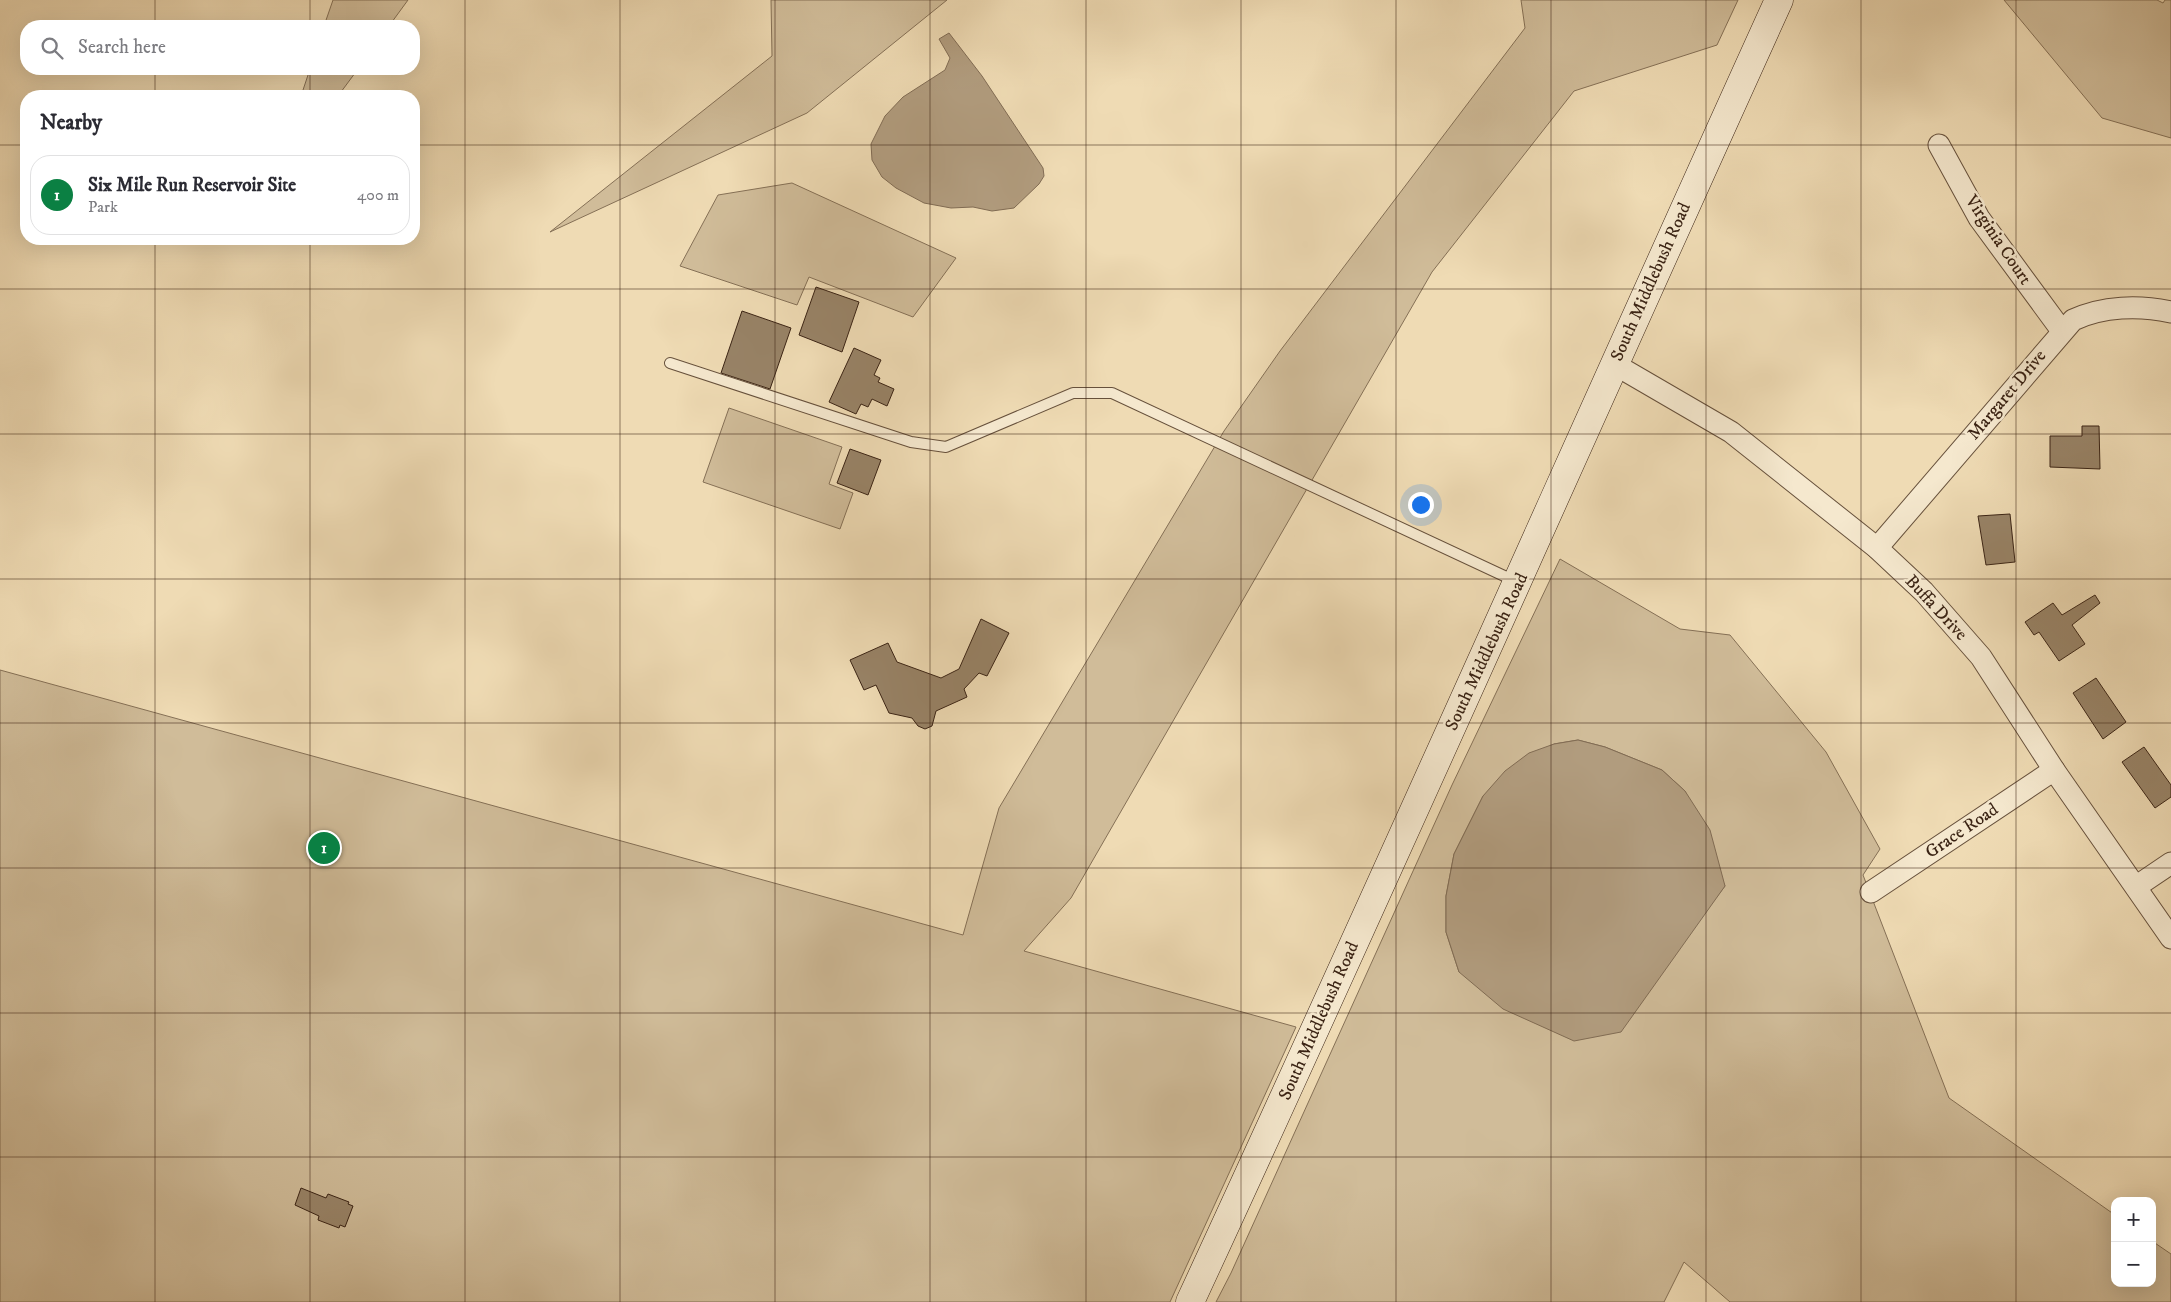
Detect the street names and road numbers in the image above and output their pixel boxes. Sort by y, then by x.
street label: Virginia Court [1959,190,2036,289]
street label: South Middlebush Road [1606,199,1696,365]
street label: Margaret Drive [1963,345,2051,445]
street label: South Middlebush Road [1441,570,1533,734]
street label: Buffa Drive [1900,571,1972,645]
street label: Grace Road [1921,799,2003,863]
street label: South Middlebush Road [1274,938,1364,1104]

